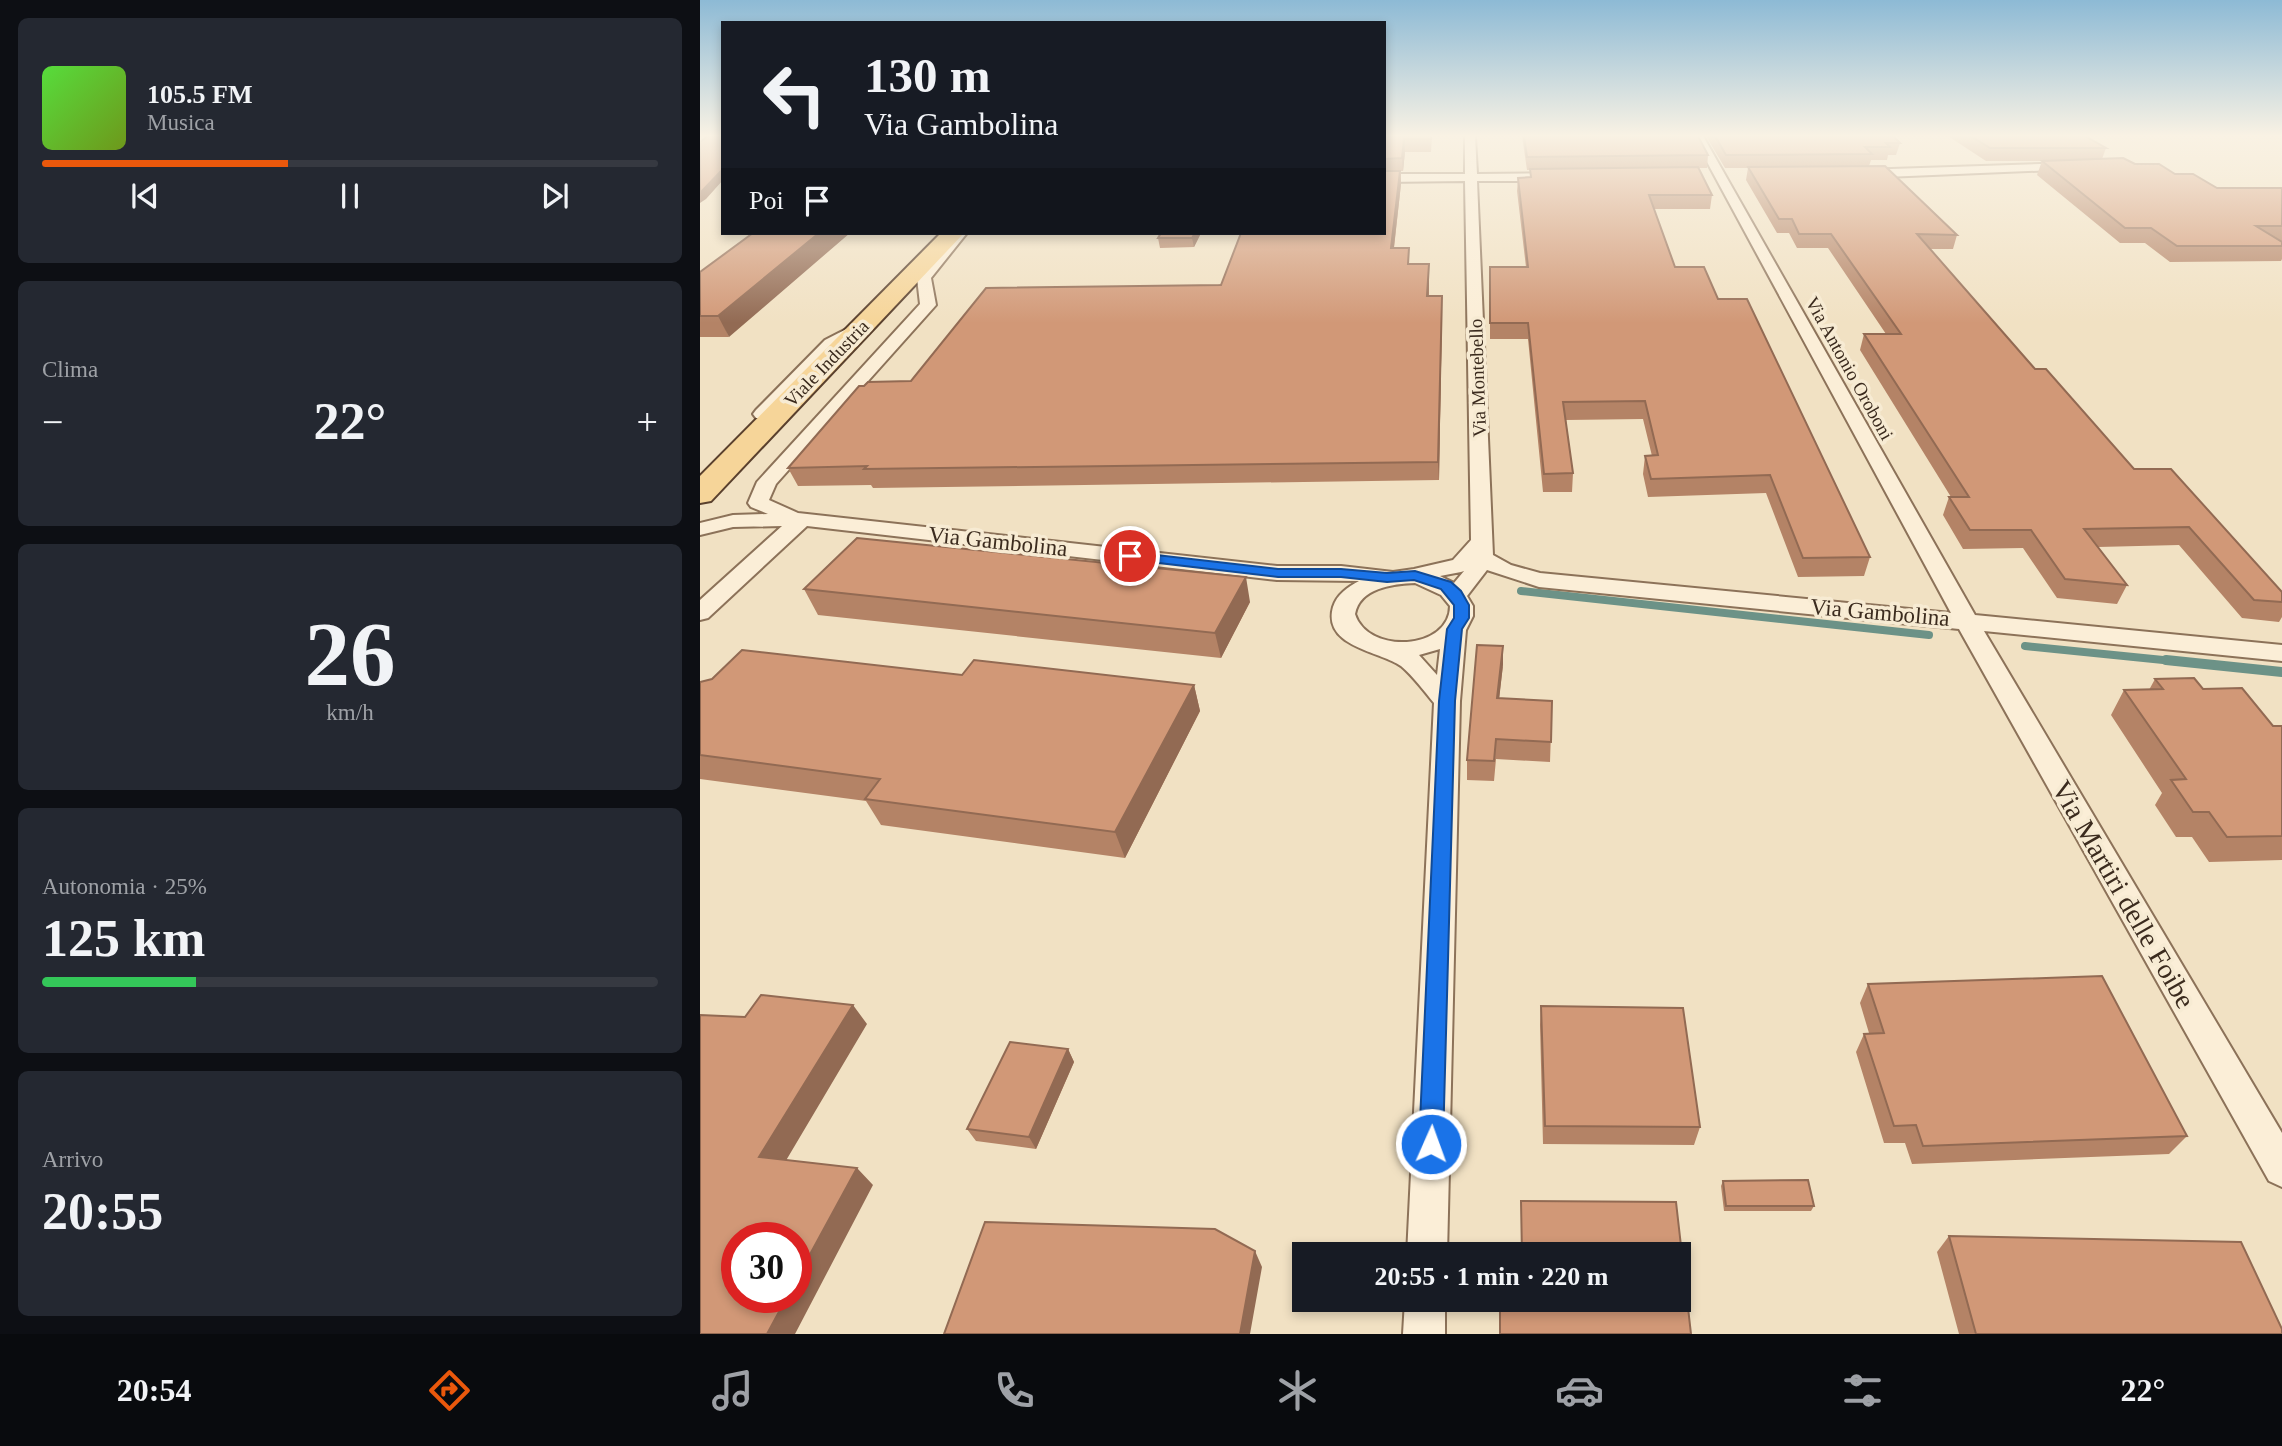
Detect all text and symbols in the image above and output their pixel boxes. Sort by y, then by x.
text: 130 m [864,48,991,103]
icon: left [749,49,840,140]
text: 105.5 FM [147,80,252,109]
text: Via Gambolina [864,106,1058,142]
text: Musica [147,110,215,135]
icon: previous [126,177,164,215]
icon: pause [331,177,369,215]
icon: next [536,177,574,215]
icon: arrive [798,182,836,220]
text: Poi [749,186,784,215]
street label: Via Antonio Oroboni [1802,293,1898,443]
street label: Viale Industria [780,315,873,411]
street label: Via Montebello [1465,318,1490,438]
text: Clima [42,357,98,382]
text: 22° [314,393,386,450]
text: − [42,401,63,443]
text: + [637,401,658,443]
street label: Via Gambolina [927,522,1069,561]
pin [1100,526,1160,586]
icon: arrive [1111,537,1149,575]
street label: Via Gambolina [1809,594,1951,631]
text: 26 [305,604,396,705]
text: km/h [326,700,374,725]
street label: Via Martiri delle Foibe [2046,775,2201,1013]
text: Autonomia · 25% [42,874,207,899]
text: 125 km [42,910,205,967]
position arrow [1394,1107,1468,1181]
text: Arrivo [42,1147,103,1172]
text: 20:55 [42,1183,163,1240]
speed limit sign: 30 [721,1222,812,1313]
text: 20:55 · 1 min · 220 m [1375,1262,1609,1291]
icon: directions [425,1366,474,1415]
icon: music [708,1366,757,1415]
icon: phone [990,1366,1039,1415]
icon: climate [1273,1366,1322,1415]
icon: car [1555,1366,1604,1415]
icon: filters [1838,1366,1887,1415]
text: 20:54 [117,1372,191,1408]
text: 22° [2120,1372,2165,1408]

